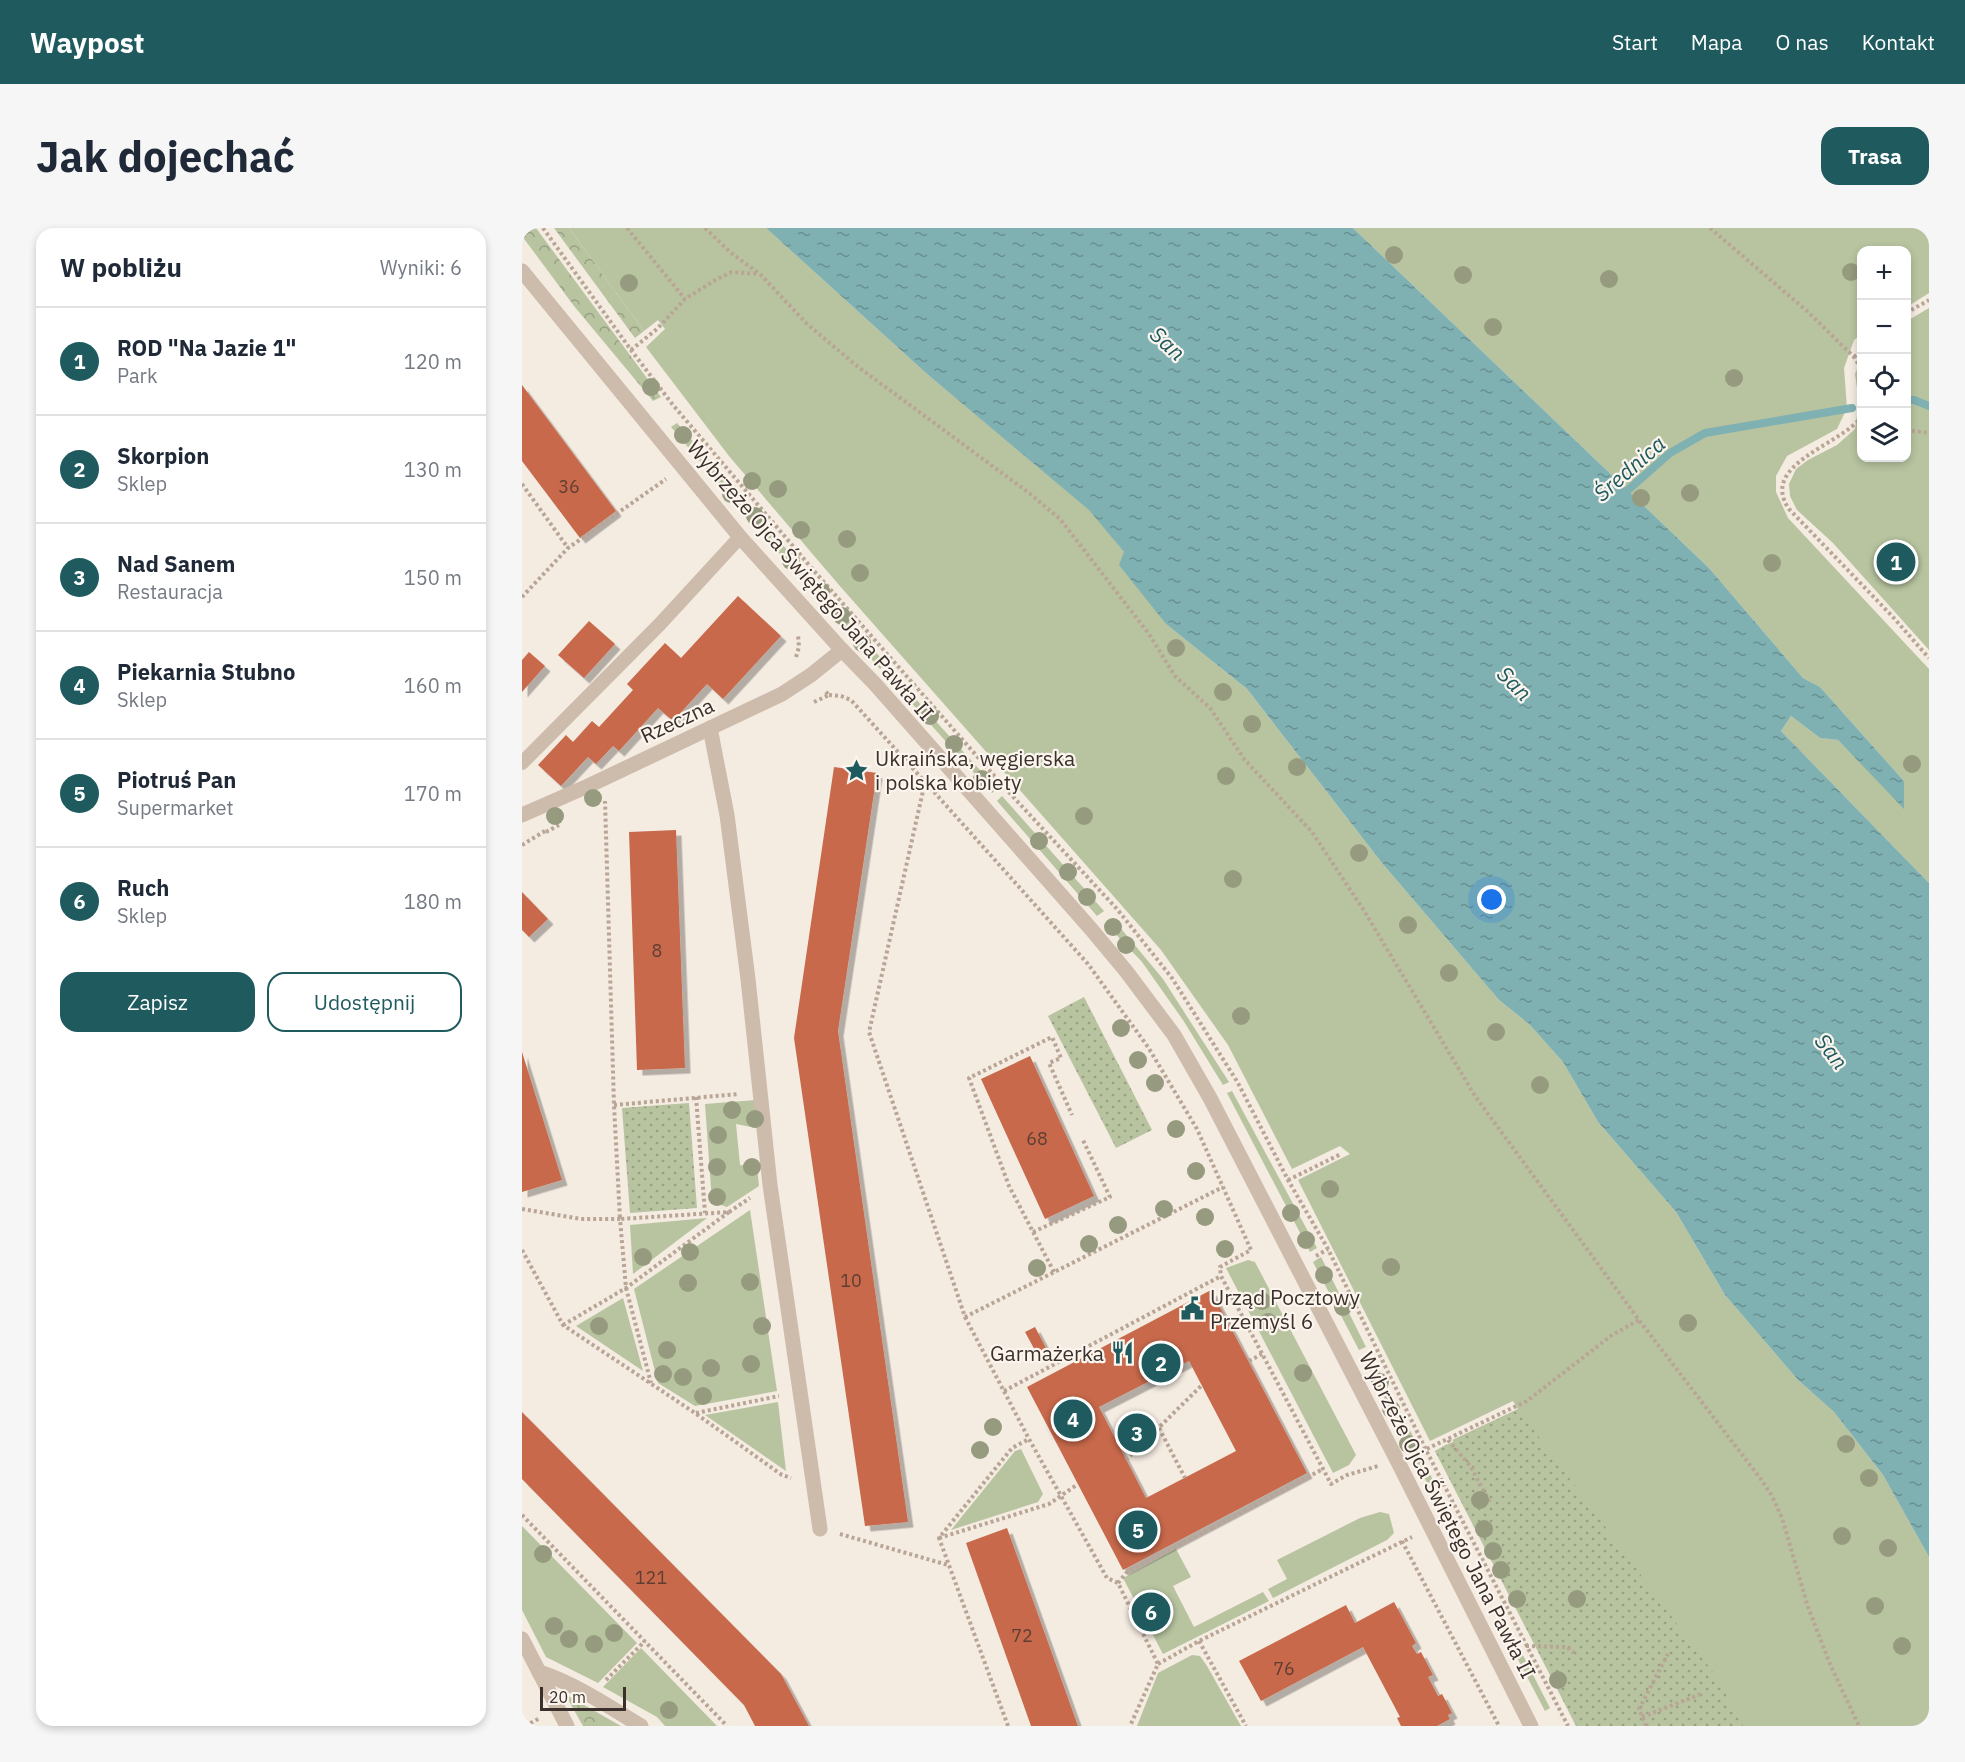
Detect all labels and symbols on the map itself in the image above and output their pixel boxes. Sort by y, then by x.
water label: San [1144,320,1192,366]
water label: Średnica [1587,429,1671,507]
street label: Wybrzeże Ojca Świętego Jana Pawła II [681,434,941,726]
house number: 36 [558,475,580,498]
pin: 1 [1876,540,1916,584]
water label: San [1491,659,1539,707]
street label: Rzeczna [636,691,718,749]
place label: Ukraińska, węgierska i polska kobiety [875,744,1075,796]
place icon: Ukraińska, węgierska i polska kobiety [844,757,870,783]
your location [1477,885,1506,914]
house number: 8 [652,939,662,962]
water label: San [1809,1027,1855,1075]
house number: 68 [1026,1127,1048,1150]
house number: 10 [840,1269,862,1292]
place label: Urząd Pocztowy Przemyśl 6 [1210,1283,1360,1335]
public building icon: Urząd Pocztowy Przemyśl 6 [1179,1296,1205,1322]
place label: Garmażerka [990,1339,1104,1367]
restaurant icon: Garmażerka [1109,1340,1135,1366]
pin: 2 [1142,1340,1180,1386]
street label: Wybrzeże Ojca Świętego Jana Pawła II [1353,1347,1543,1683]
pin: 4 [1054,1396,1092,1442]
pin: 3 [1118,1410,1156,1456]
pin: 5 [1118,1508,1158,1552]
house number: 121 [635,1566,667,1589]
pin: 6 [1132,1590,1170,1634]
house number: 72 [1011,1624,1033,1647]
house number: 76 [1273,1657,1295,1680]
scale bar [540,1684,626,1712]

